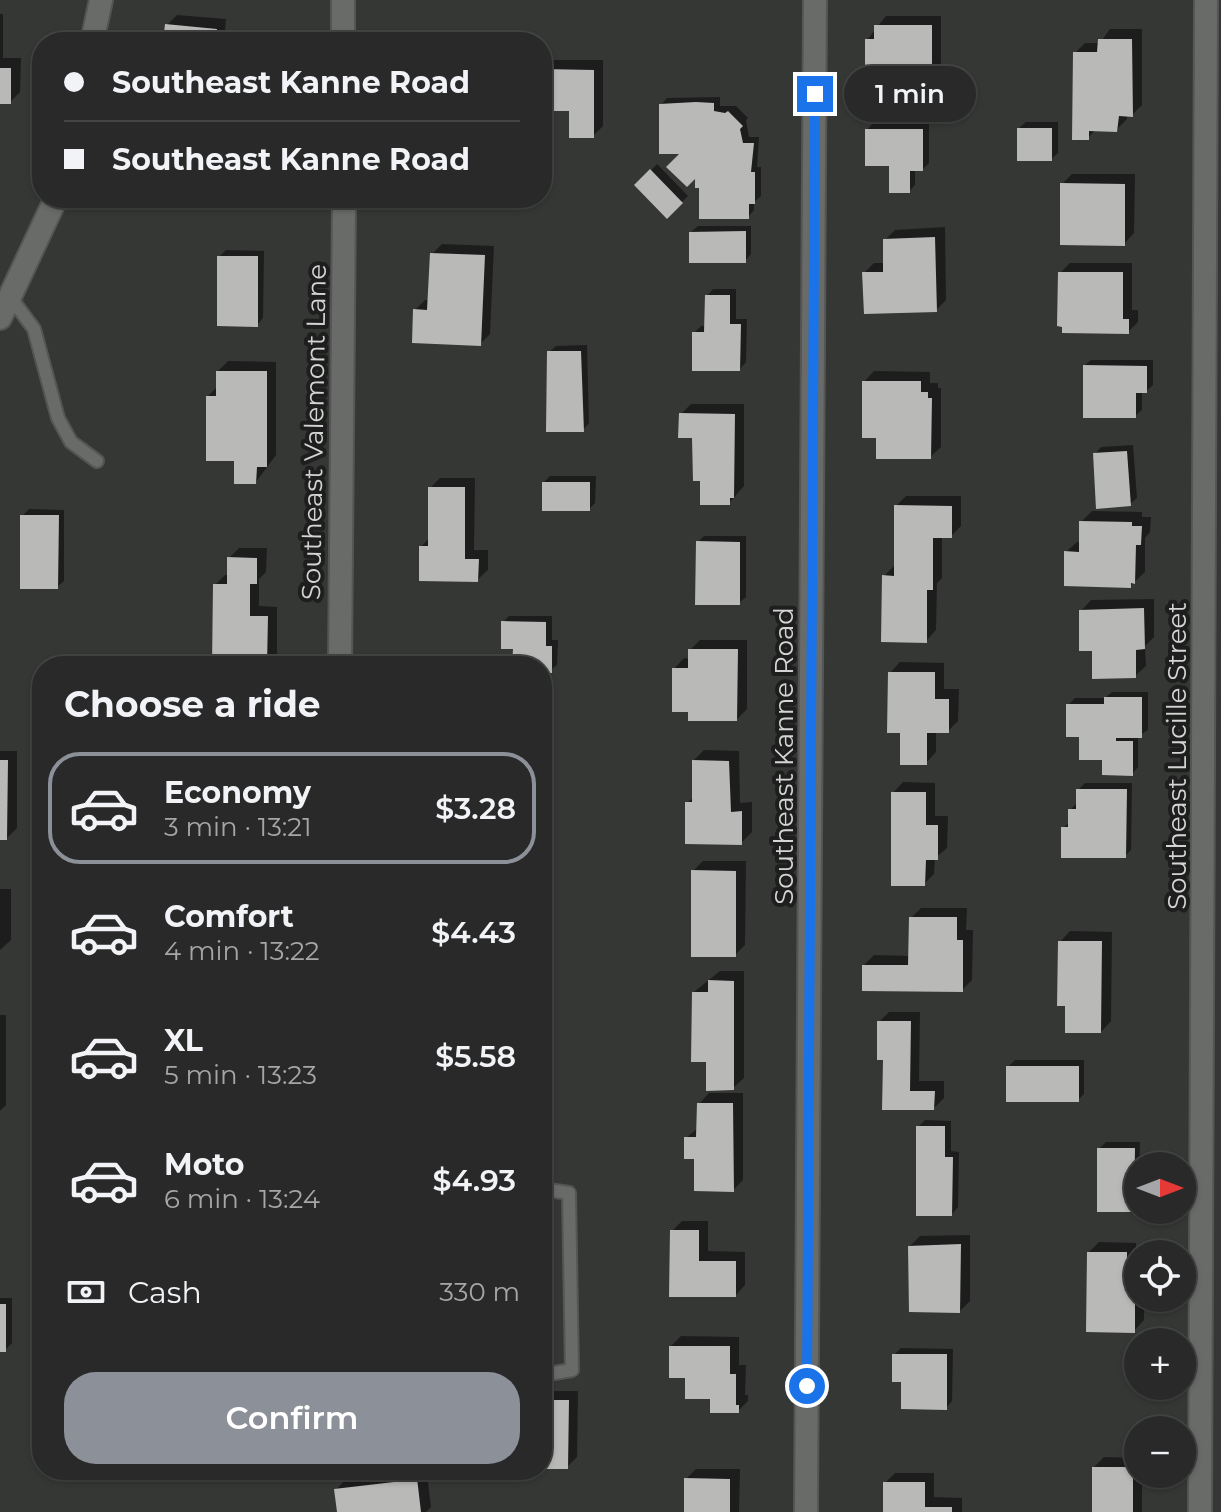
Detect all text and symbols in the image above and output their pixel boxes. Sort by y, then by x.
text: Southeast Kanne Road [112,64,470,101]
callout: 1 min [843,66,975,122]
route end [797,76,833,112]
text: 1 min [875,78,945,110]
text: Southeast Kanne Road [112,141,470,178]
street label: Southeast Valemont Lane [295,264,333,600]
street label: Southeast Lucille Street [1161,602,1193,910]
street label: Southeast Kanne Road [768,607,800,905]
text: Choose a ride [64,682,321,726]
icon: car [68,772,140,844]
text: Economy [164,774,311,811]
text: $3.28 [435,790,516,827]
text: 3 min · 13:21 [164,811,312,843]
icon: car [68,896,140,968]
text: Comfort [164,898,294,935]
text: $4.43 [431,914,516,951]
text: 4 min · 13:22 [164,935,319,967]
icon: car [68,1020,140,1092]
text: XL [164,1022,203,1059]
text: $5.58 [435,1038,516,1075]
text: 5 min · 13:23 [164,1059,317,1091]
icon: car [68,1144,140,1216]
text: Moto [164,1146,245,1183]
north arrow [1124,1152,1196,1224]
map controls [1124,1152,1196,1488]
text: $4.93 [433,1162,516,1199]
text: 6 min · 13:24 [164,1183,320,1215]
button: locate [1124,1240,1196,1312]
icon: cash [64,1270,108,1314]
text: Cash [128,1274,202,1311]
text: 330 m [439,1276,520,1308]
button: + [1124,1328,1196,1400]
route start [789,1368,825,1404]
button: Confirm [64,1372,520,1464]
button: − [1124,1416,1196,1488]

